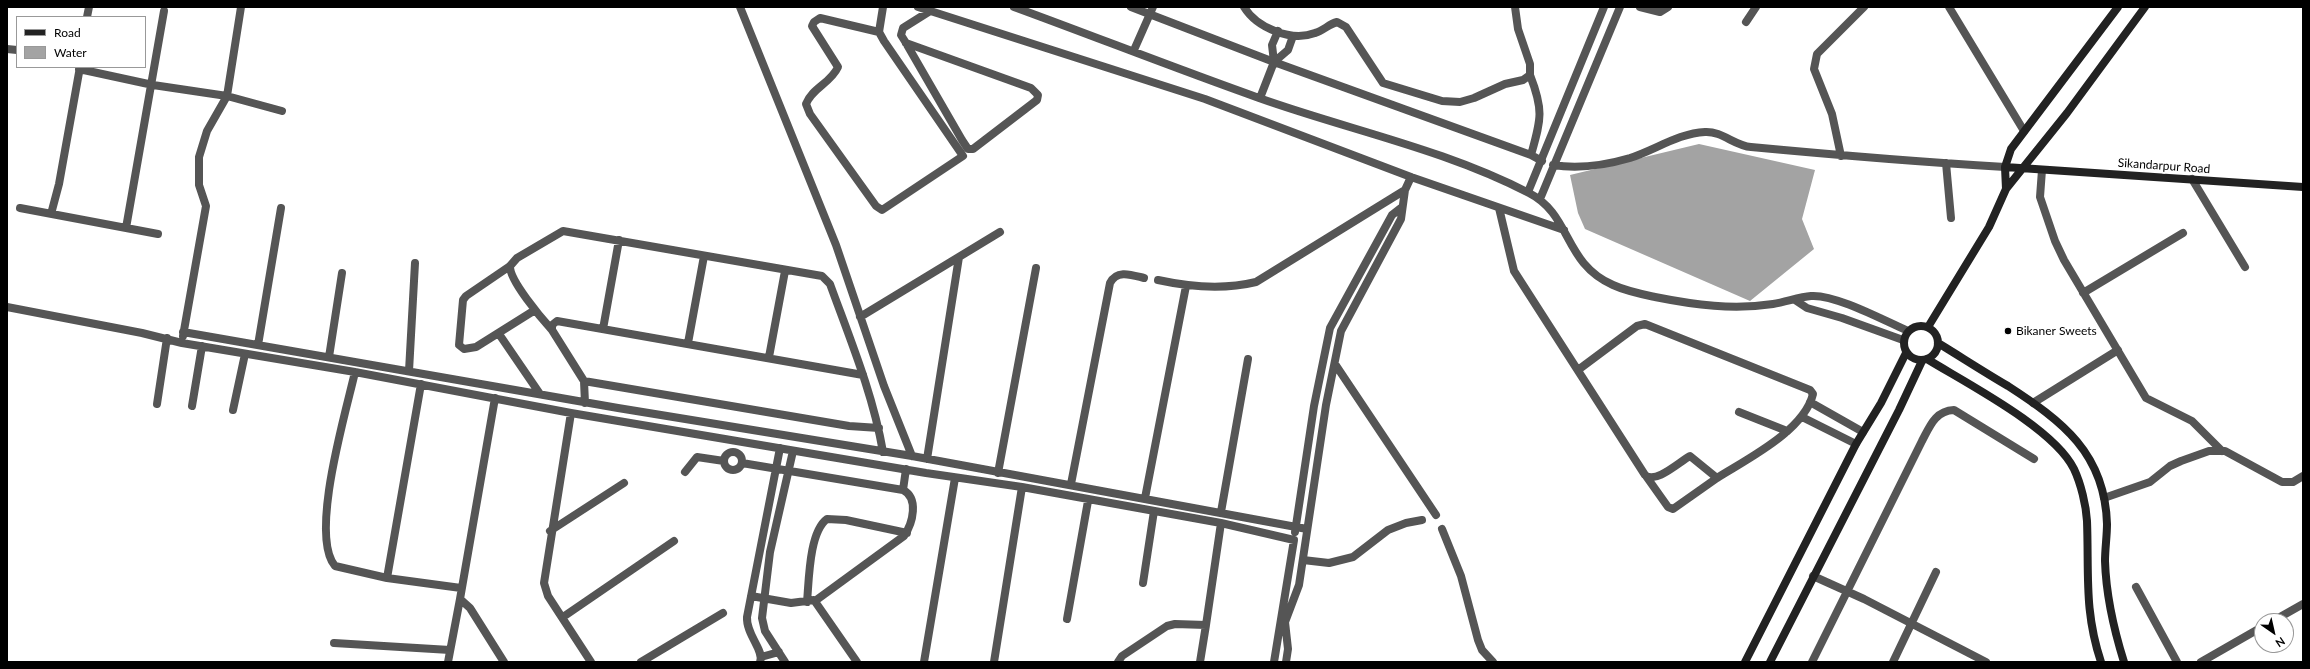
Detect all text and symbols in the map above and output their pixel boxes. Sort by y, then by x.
legend [16,16,146,68]
text: Road [54,25,81,40]
text: Water [54,45,87,60]
street label: Sikandarpur Road [2117,156,2211,176]
place label: Bikaner Sweets [2016,324,2097,338]
marker: Bikaner Sweets [2003,326,2013,336]
north arrow [2254,613,2294,653]
text: N [2273,635,2288,650]

